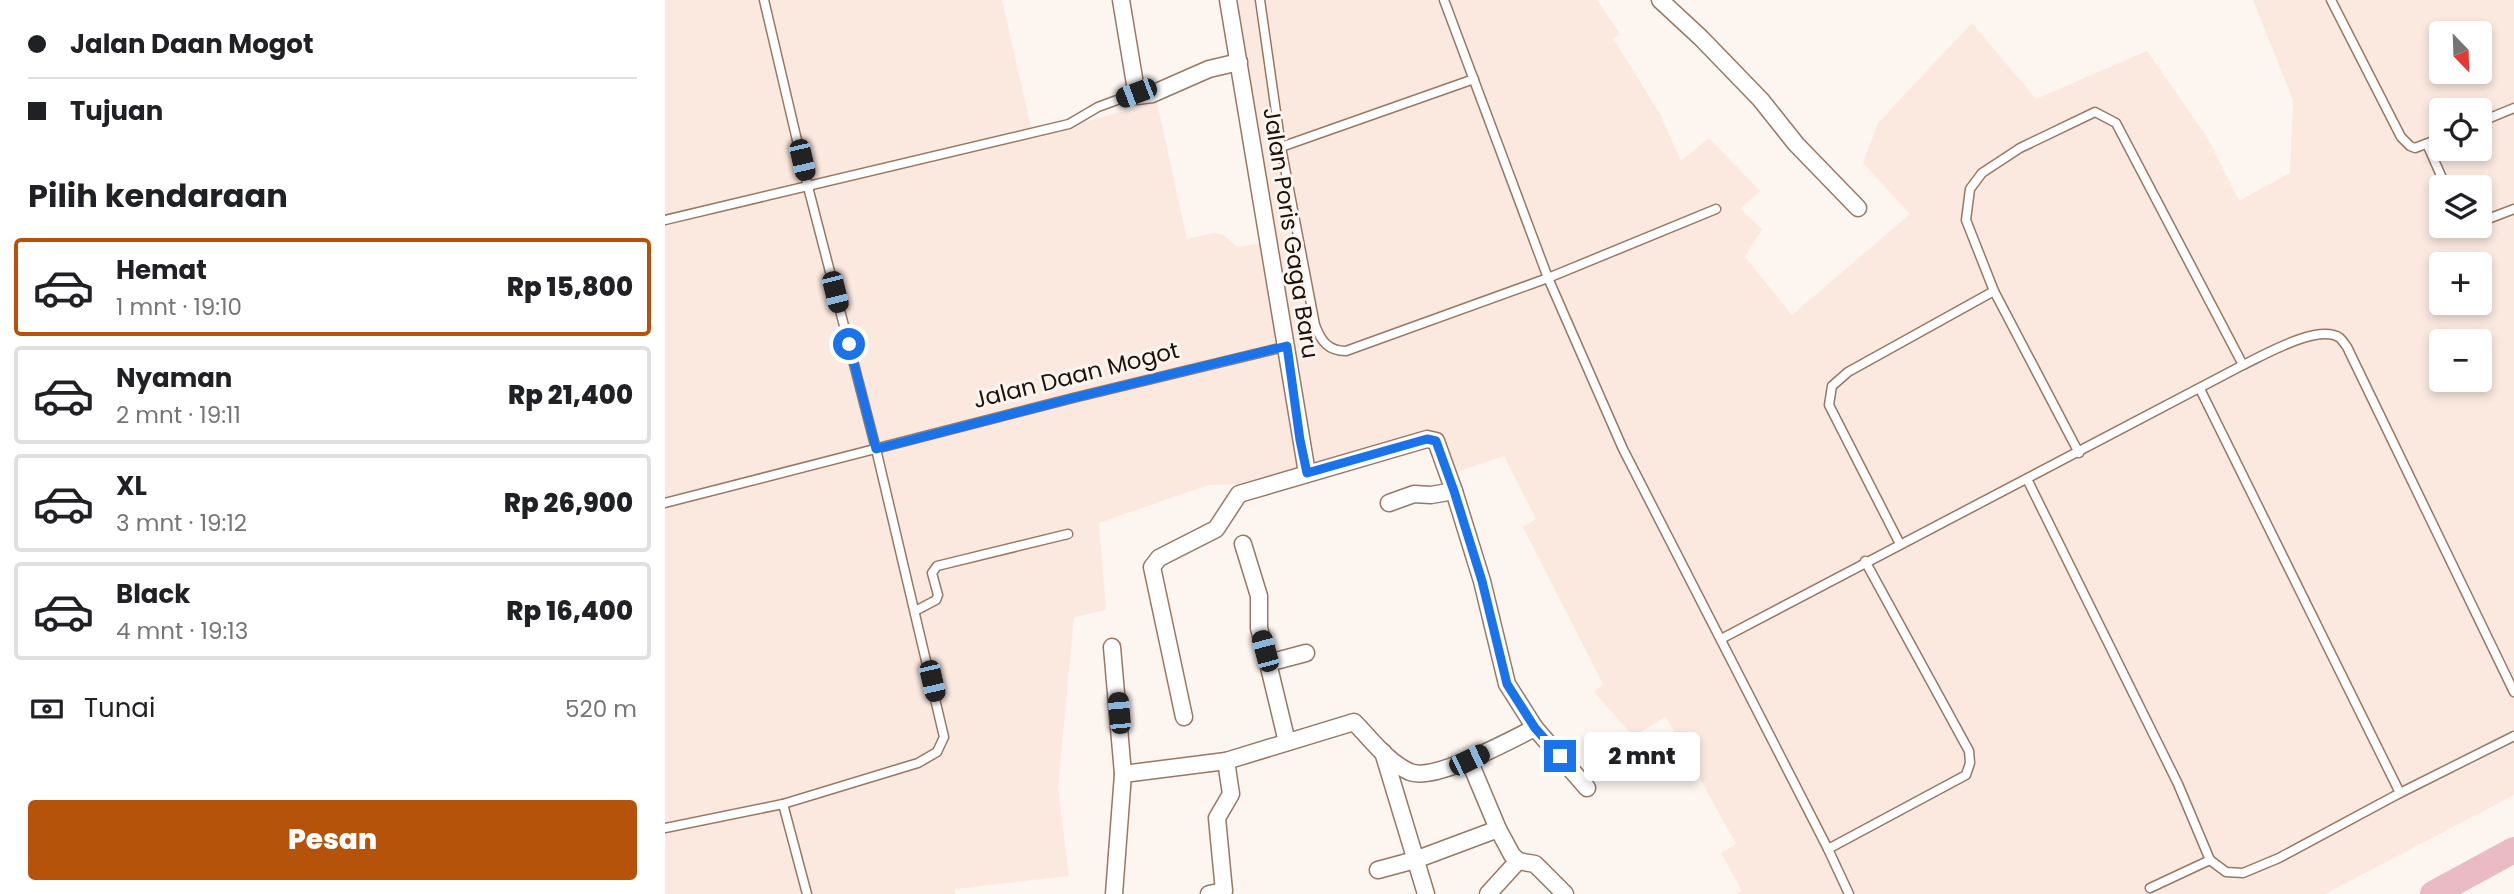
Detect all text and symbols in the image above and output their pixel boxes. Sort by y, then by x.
north arrow [2429,21,2492,84]
map controls [2429,21,2492,392]
text: Jalan Daan Mogot [70,26,314,62]
car [1113,76,1160,110]
text: Tujuan [70,93,163,129]
button: locate [2429,98,2492,161]
street label: Jalan Poris Gaga Baru [1255,105,1327,361]
car [788,137,817,183]
text: Pilih kendaraan [28,173,288,218]
button: layers [2429,175,2492,238]
text: Hemat [116,252,207,288]
button: + [2429,252,2492,315]
icon: car [32,256,95,319]
text: Rp 15,800 [507,269,633,305]
car [820,269,851,315]
text: 1 mnt · 19:10 [116,291,242,323]
route start [833,328,865,360]
button: − [2429,329,2492,392]
street label: Jalan Daan Mogot [970,334,1182,416]
text: Nyaman [116,360,232,396]
icon: car [32,364,95,427]
text: Rp 21,400 [508,377,633,413]
text: 2 mnt · 19:11 [116,399,241,431]
text: XL [116,468,147,504]
icon: car [32,472,95,535]
text: Rp 26,900 [504,485,633,521]
text: 3 mnt · 19:12 [116,507,247,539]
text: Black [116,576,190,612]
icon: car [32,580,95,643]
text: Rp 16,400 [506,593,633,629]
text: 4 mnt · 19:13 [116,615,248,647]
car [1250,628,1281,674]
car [918,658,947,704]
icon: cash [28,690,66,728]
text: Tunai [84,690,155,726]
car [1107,691,1132,735]
text: 520 m [565,693,637,725]
callout: 2 mnt [1585,732,1700,780]
route end [1544,740,1576,772]
text: 2 mnt [1608,740,1676,772]
car [1446,741,1493,779]
button: Pesan [28,800,637,880]

